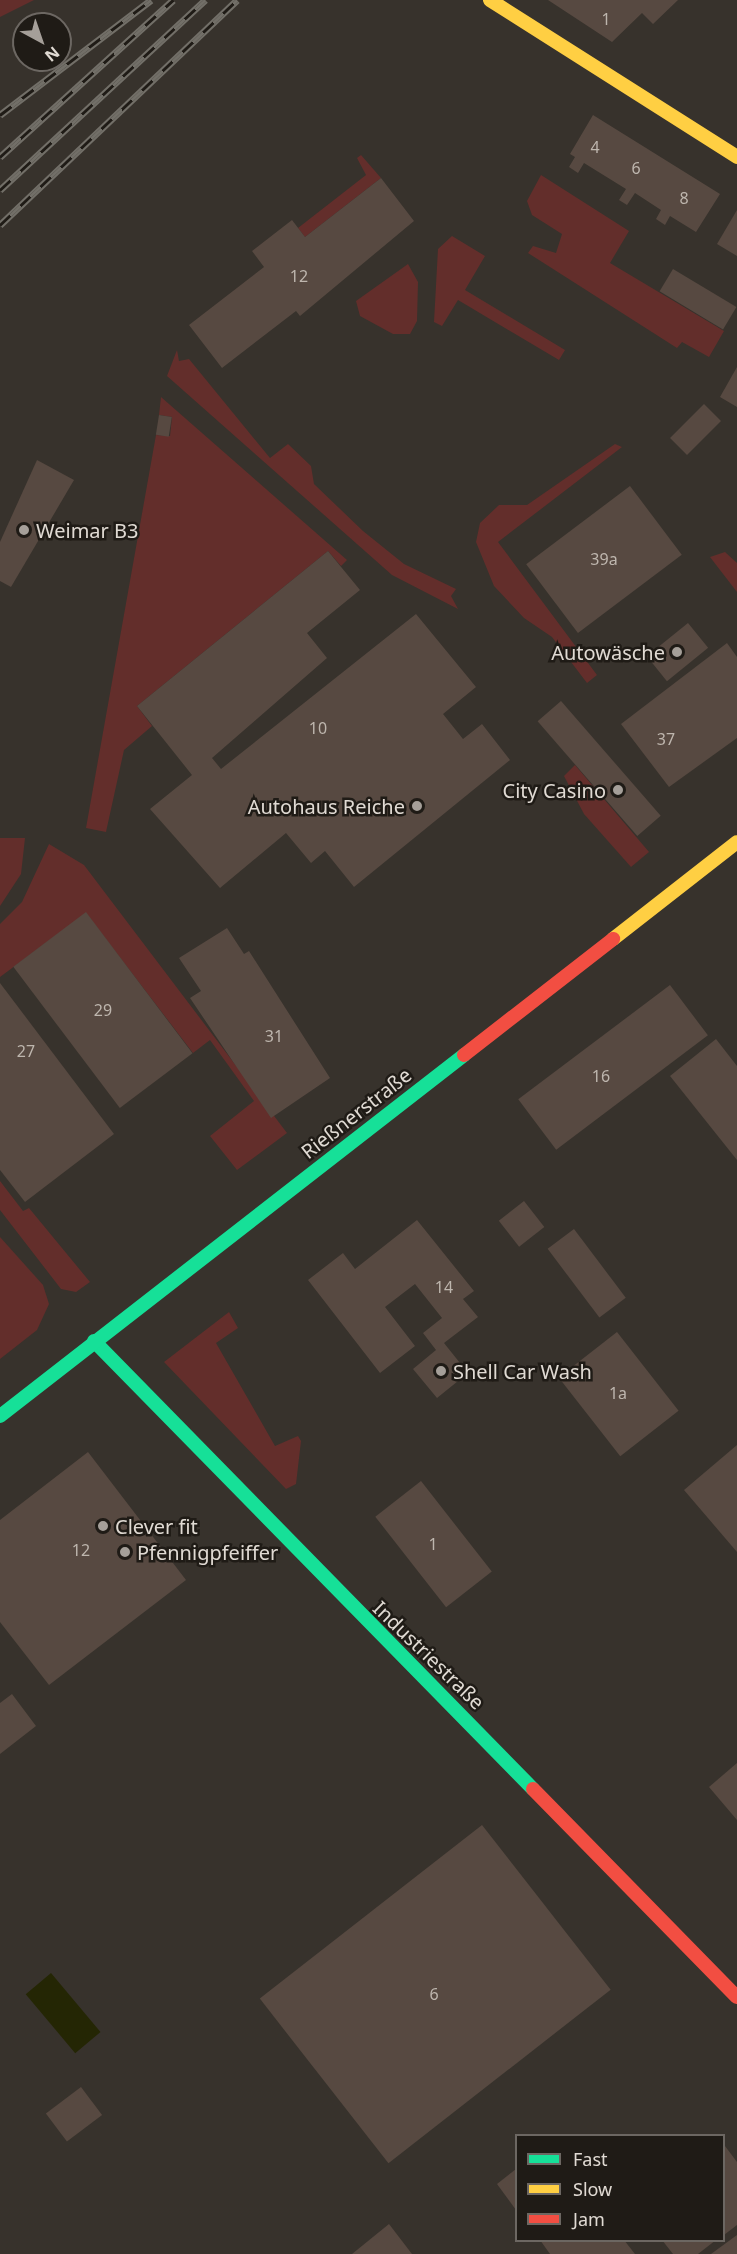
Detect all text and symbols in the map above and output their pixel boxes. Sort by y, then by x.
house number: 1 [601,9,611,29]
north arrow [12,12,72,72]
text: N [40,42,64,67]
house number: 4 [590,137,600,157]
house number: 6 [631,158,641,178]
house number: 8 [679,188,689,208]
house number: 12 [290,266,308,286]
place label: Weimar B3 [36,518,138,542]
marker: Weimar B3 [17,523,31,537]
house number: 39a [590,549,618,569]
place label: Autowäsche [551,640,665,664]
marker: Autowäsche [670,645,684,659]
house number: 10 [309,718,327,738]
house number: 37 [657,729,675,749]
place label: City Casino [503,778,606,802]
marker: City Casino [611,783,625,797]
place label: Autohaus Reiche [248,794,405,818]
marker: Autohaus Reiche [410,799,424,813]
house number: 29 [94,1000,112,1020]
house number: 31 [265,1026,283,1046]
house number: 27 [17,1041,35,1061]
street label: Rießnerstraße [296,1063,416,1163]
house number: 16 [592,1066,610,1086]
house number: 14 [435,1277,453,1297]
place label: Shell Car Wash [453,1359,592,1383]
marker: Shell Car Wash [434,1364,448,1378]
house number: 1a [609,1383,627,1403]
place label: Clever fit [115,1514,198,1538]
marker: Clever fit [96,1519,110,1533]
house number: 1 [428,1534,438,1554]
house number: 12 [72,1540,90,1560]
place label: Pfennigpfeiffer [137,1540,278,1564]
marker: Pfennigpfeiffer [118,1545,132,1559]
street label: Industriestraße [368,1596,490,1714]
house number: 6 [429,1984,439,2004]
legend [515,2134,725,2242]
text: Fast [573,2147,608,2171]
text: Slow [573,2177,612,2201]
text: Jam [573,2207,605,2231]

